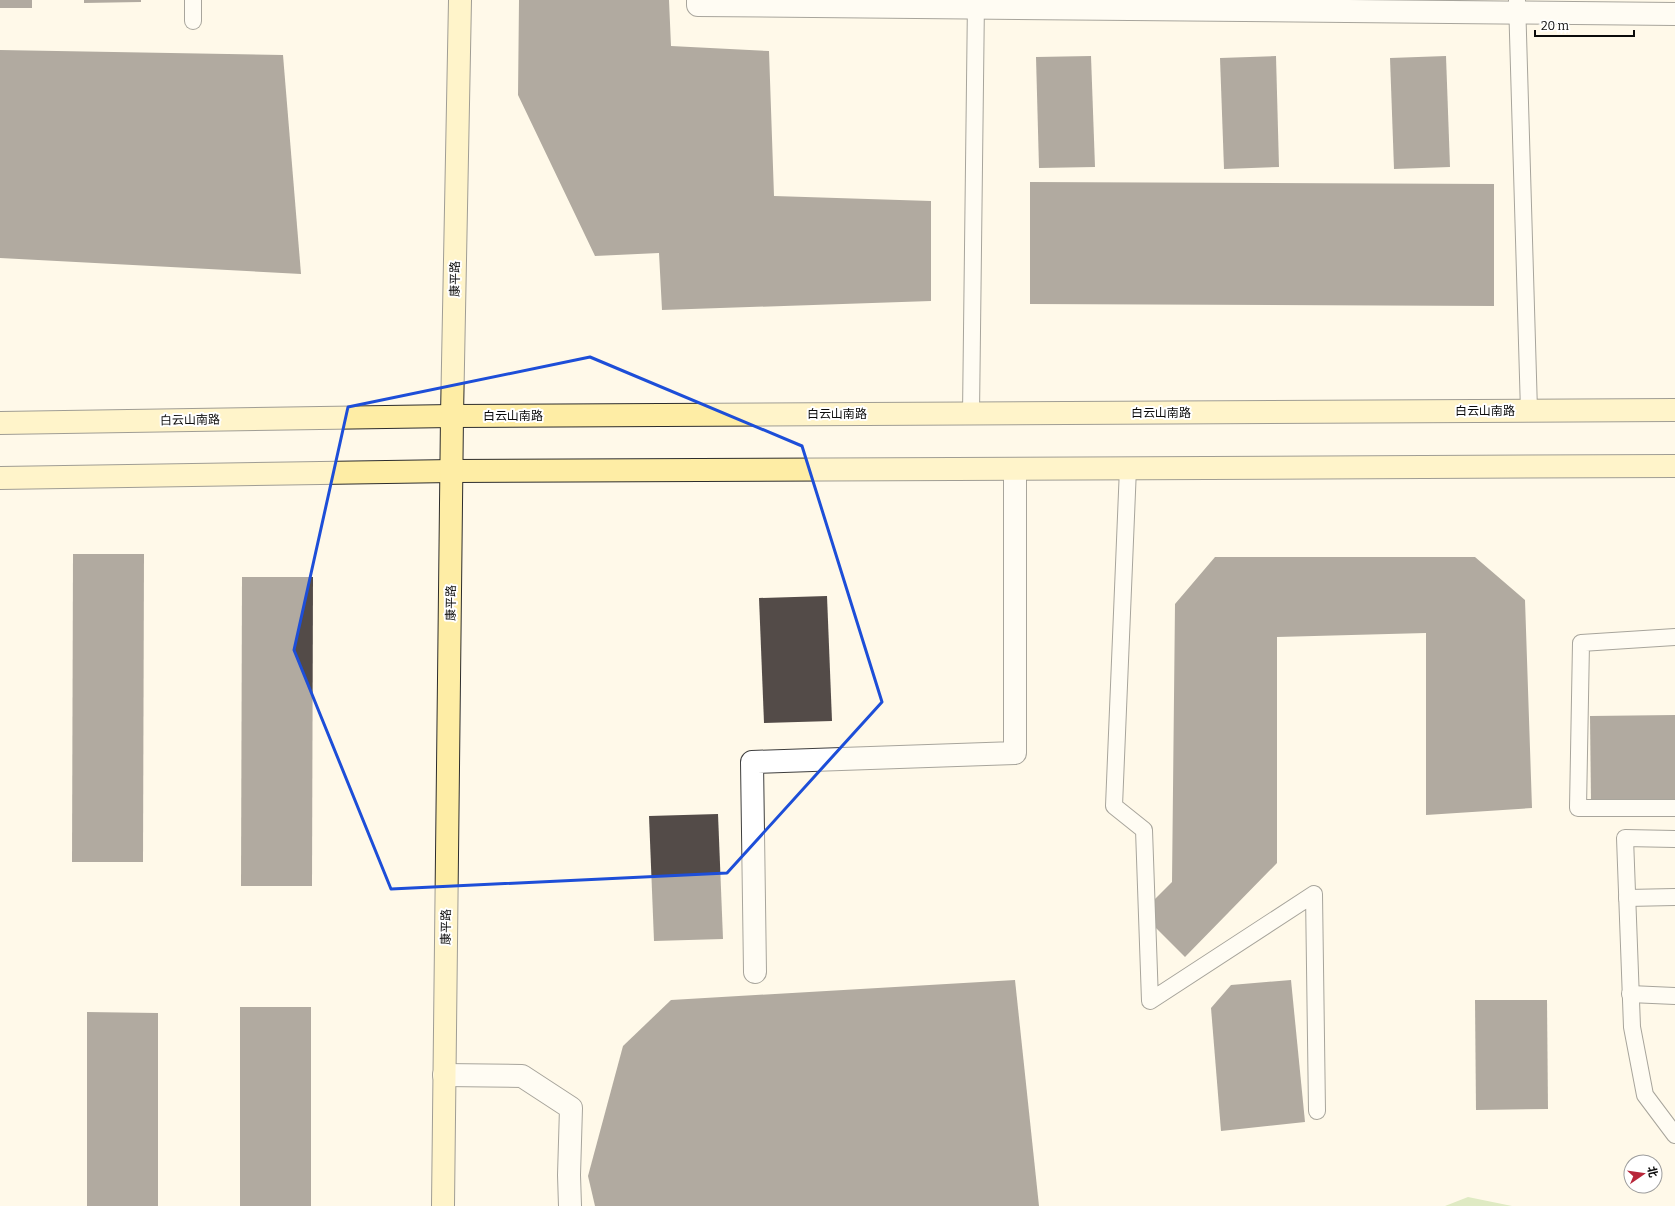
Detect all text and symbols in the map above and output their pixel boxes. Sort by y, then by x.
scale bar [1535,12,1634,38]
text: 20 m [1541,19,1570,33]
street label: 康平路 [448,261,462,297]
street label: 白云山南路 [1455,404,1515,418]
street label: 白云山南路 [1131,406,1191,420]
street label: 白云山南路 [807,407,867,421]
street label: 白云山南路 [483,409,543,423]
street label: 白云山南路 [160,412,220,428]
street label: 康平路 [444,585,458,621]
street label: 康平路 [439,909,453,945]
north arrow [1623,1154,1663,1194]
text: 北 [1645,1165,1660,1179]

